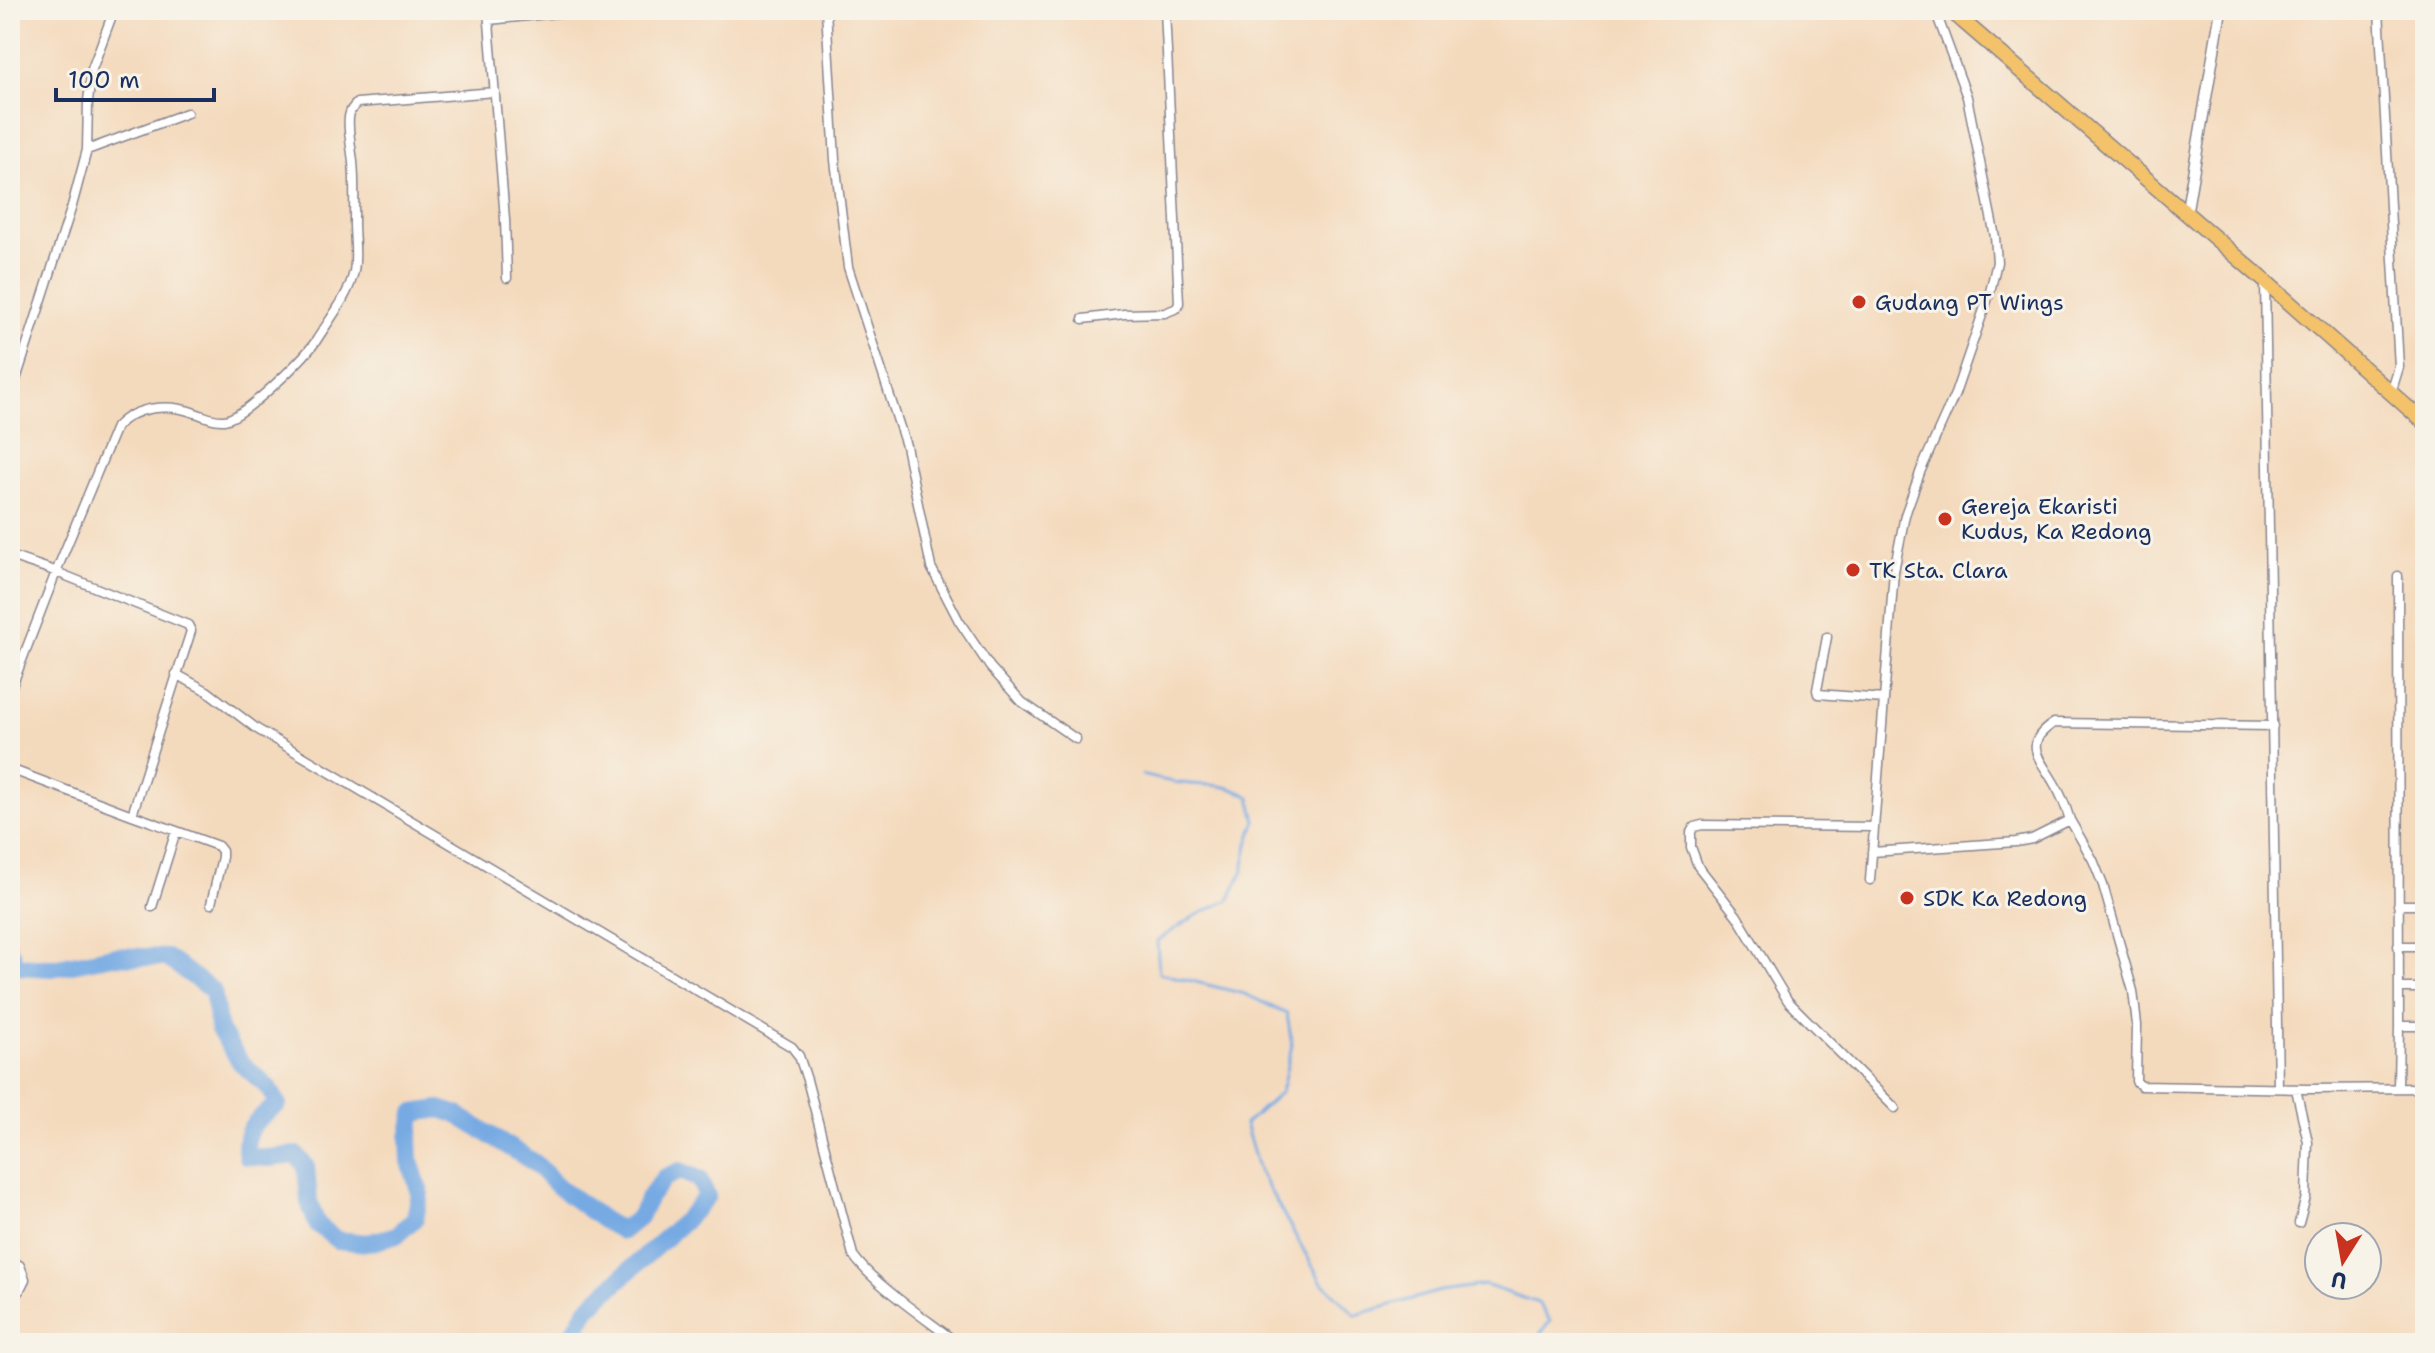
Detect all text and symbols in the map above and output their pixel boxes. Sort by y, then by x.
scale bar [56,52,214,102]
text: 100 m [68,64,140,96]
place label: Gudang PT Wings [1875,288,2064,317]
marker: Gudang PT Wings [1850,293,1868,311]
place label: Gereja Ekaristi Kudus, Ka Redong [1961,492,2151,546]
marker: Gereja Ekaristi Kudus, Ka Redong [1936,510,1954,528]
place label: TK Sta. Clara [1869,556,2008,585]
marker: TK Sta. Clara [1844,561,1862,579]
place label: SDK Ka Redong [1923,884,2087,913]
marker: SDK Ka Redong [1898,889,1916,907]
north arrow [2303,1221,2383,1301]
text: U [2329,1264,2349,1296]

